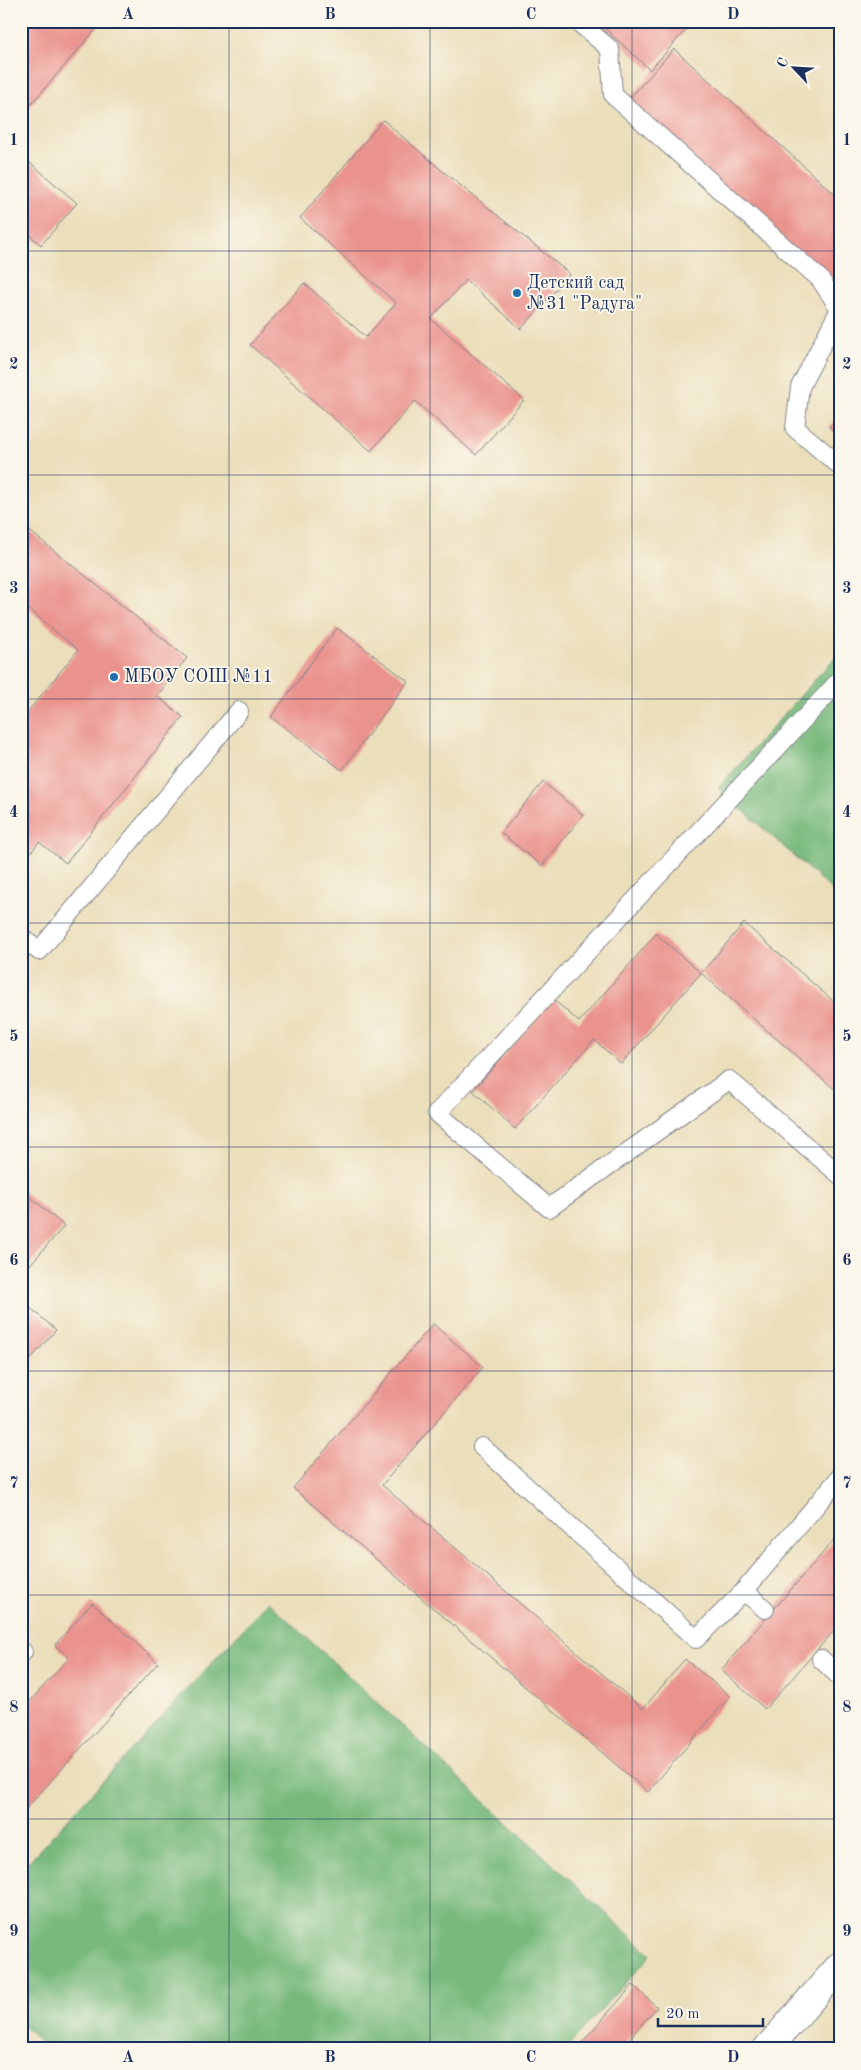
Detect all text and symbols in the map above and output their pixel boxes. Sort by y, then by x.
text: A [122,7,134,23]
text: B [324,7,336,23]
text: C [526,7,536,23]
text: D [727,7,739,23]
north arrow [768,42,818,92]
text: С [775,56,791,70]
text: 1 [9,133,19,149]
text: 1 [842,133,852,149]
place label: Детский сад №31 "Радуга" [527,274,642,313]
marker: Детский сад №31 "Радуга" [511,287,523,299]
text: 2 [9,357,19,373]
text: 2 [842,357,852,373]
text: 3 [9,581,19,597]
text: 3 [842,581,852,597]
place label: МБОУ СОШ №11 [124,668,273,686]
marker: МБОУ СОШ №11 [108,671,120,683]
text: 4 [9,805,19,821]
text: 4 [842,805,852,821]
text: 5 [9,1029,19,1045]
text: 5 [842,1029,852,1045]
text: 6 [9,1253,19,1269]
text: 6 [842,1253,852,1269]
text: 7 [9,1476,19,1492]
text: 7 [842,1476,852,1492]
text: 8 [9,1700,19,1716]
text: 8 [842,1700,852,1716]
text: 9 [9,1924,19,1940]
text: 9 [842,1924,852,1940]
scale bar [658,1995,764,2027]
text: 20 m [666,2007,700,2022]
text: A [122,2050,134,2066]
text: B [324,2050,336,2066]
text: C [526,2050,536,2066]
text: D [727,2050,739,2066]

